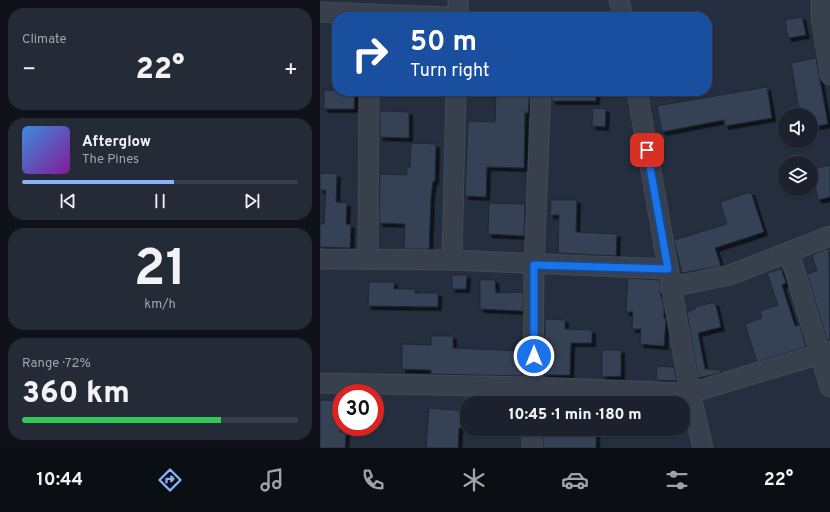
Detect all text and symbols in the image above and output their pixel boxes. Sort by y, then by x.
text: 50 m [410,25,477,61]
icon: right [344,28,396,80]
text: Climate [22,32,67,48]
text: 22° [135,52,185,89]
text: − [22,57,36,84]
text: + [284,57,298,84]
text: Turn right [410,60,490,83]
map controls [778,108,818,196]
button: sound [778,108,818,148]
text: Afterglow [82,133,151,152]
pin [630,133,664,167]
icon: arrive [636,139,658,161]
text: The Pines [82,152,139,168]
button: layers [778,156,818,196]
icon: previous [57,190,79,212]
icon: pause [149,190,171,212]
icon: next [241,190,263,212]
text: 21 [134,238,186,304]
text: km/h [144,297,176,313]
position arrow [513,335,555,377]
text: Range · 72% [22,356,91,372]
text: 360 km [22,376,130,413]
speed limit sign: 30 [332,384,384,436]
text: 10:45 · 1 min · 180 m [508,406,642,425]
icon: directions [156,466,184,494]
icon: music [258,466,286,494]
icon: phone [359,466,387,494]
icon: climate [460,466,488,494]
icon: car [561,466,589,494]
icon: filters [663,466,691,494]
text: 10:44 [37,469,83,492]
text: 22° [764,469,793,492]

